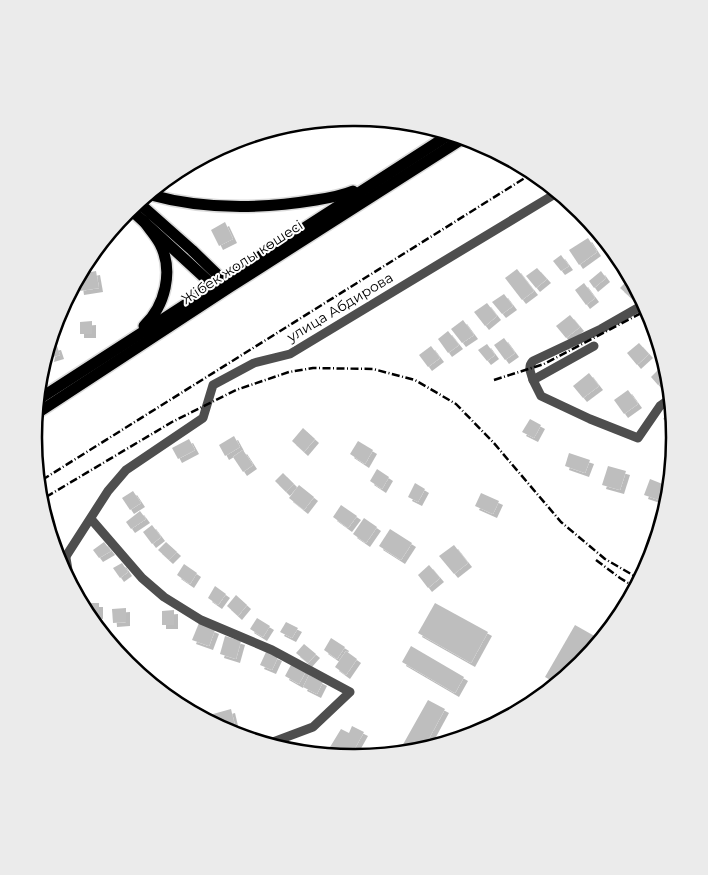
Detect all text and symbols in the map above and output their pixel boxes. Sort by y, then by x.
street label: Жібек жолы көшесі [178,216,306,308]
street label: улица Абдирова [283,268,396,346]

